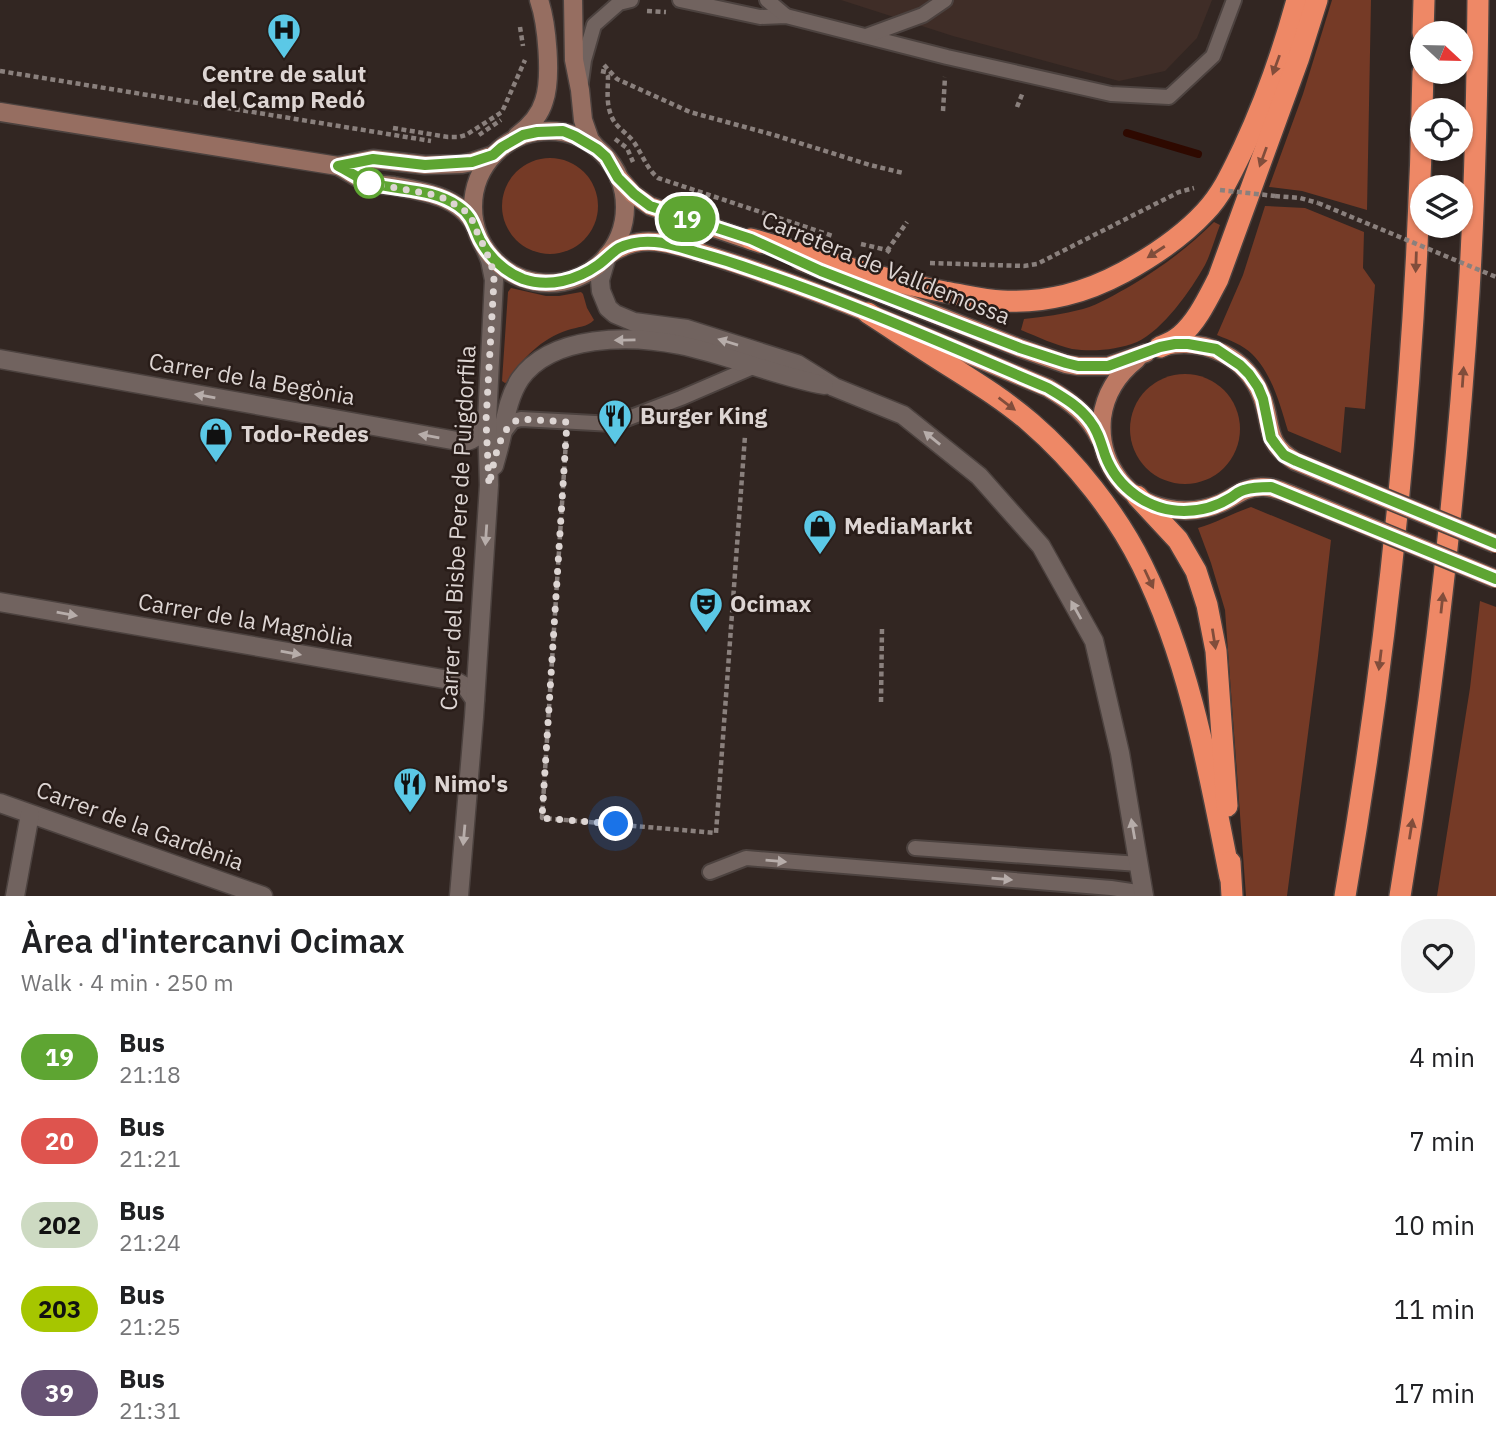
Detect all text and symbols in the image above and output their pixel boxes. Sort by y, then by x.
hospital icon: Centre de salut del Camp Redó [265,11,303,60]
north arrow [1410,21,1474,84]
map controls [1410,21,1473,238]
one-way arrow [1270,55,1281,76]
place label: Centre de salut del Camp Redó [202,58,366,114]
button: locate [1410,98,1473,161]
one-way arrow [1257,147,1268,168]
unlabelled marker [354,168,384,198]
button: layers [1410,175,1473,238]
line badge: 19 [656,196,718,242]
text: 19 [673,203,701,235]
street label: Carretera de Valldemossa [758,203,1015,331]
one-way arrow [1147,245,1165,259]
one-way arrow [1411,252,1422,274]
one-way arrow [614,334,636,346]
one-way arrow [717,336,738,346]
street label: Carrer del Bisbe Pere de Puigdorfila [432,344,482,711]
street label: Carrer de la Begònia [147,345,358,411]
one-way arrow [1458,366,1469,388]
one-way arrow [194,390,216,401]
one-way arrow [998,396,1016,411]
restaurant icon: Burger King [596,397,634,446]
place label: Burger King [640,400,768,430]
shop icon: Todo-Redes [197,415,235,464]
place label: Todo-Redes [241,418,369,448]
one-way arrow [418,430,440,441]
one-way arrow [923,430,941,445]
shop icon: MediaMarkt [801,507,839,556]
place label: MediaMarkt [844,510,973,540]
one-way arrow [480,524,491,546]
one-way arrow [1143,569,1154,589]
street label: Carrer de la Magnòlia [136,585,356,653]
theatre icon: Ocimax [687,585,725,634]
place label: Ocimax [730,588,812,618]
one-way arrow [1437,592,1448,614]
one-way arrow [1070,600,1082,620]
one-way arrow [56,609,78,620]
one-way arrow [1209,628,1220,650]
one-way arrow [281,648,303,659]
one-way arrow [1374,649,1385,671]
restaurant icon: Nimo's [391,765,429,814]
place label: Nimo's [434,768,508,798]
street label: Carrer de la Gardènia [32,774,248,877]
your location [598,806,633,841]
one-way arrow [1127,818,1138,840]
one-way arrow [1405,818,1416,840]
one-way arrow [458,824,469,846]
one-way arrow [765,855,787,866]
one-way arrow [991,874,1013,885]
text: Àrea d'intercanvi Ocimax [21,919,405,962]
button: heart [1401,919,1475,993]
text: Walk · 4 min · 250 m [21,967,234,997]
text: Bus [119,1025,165,1059]
text: 4 min [1409,1040,1475,1074]
text: 19 [45,1041,74,1073]
text: 21:18 [119,1059,181,1089]
text: Bus [119,1109,165,1143]
text: 7 min [1409,1124,1475,1158]
text: 20 [45,1125,74,1157]
text: 21:21 [119,1143,181,1173]
text: Bus [119,1193,165,1227]
text: 10 min [1394,1208,1475,1242]
text: 202 [38,1209,81,1241]
text: 21:24 [119,1227,181,1257]
text: Bus [119,1277,165,1311]
text: 11 min [1394,1292,1475,1326]
text: 203 [38,1293,81,1325]
text: 21:25 [119,1311,181,1341]
text: Bus [119,1361,165,1395]
text: 17 min [1394,1376,1475,1410]
text: 39 [45,1377,74,1409]
text: 21:31 [119,1395,181,1425]

